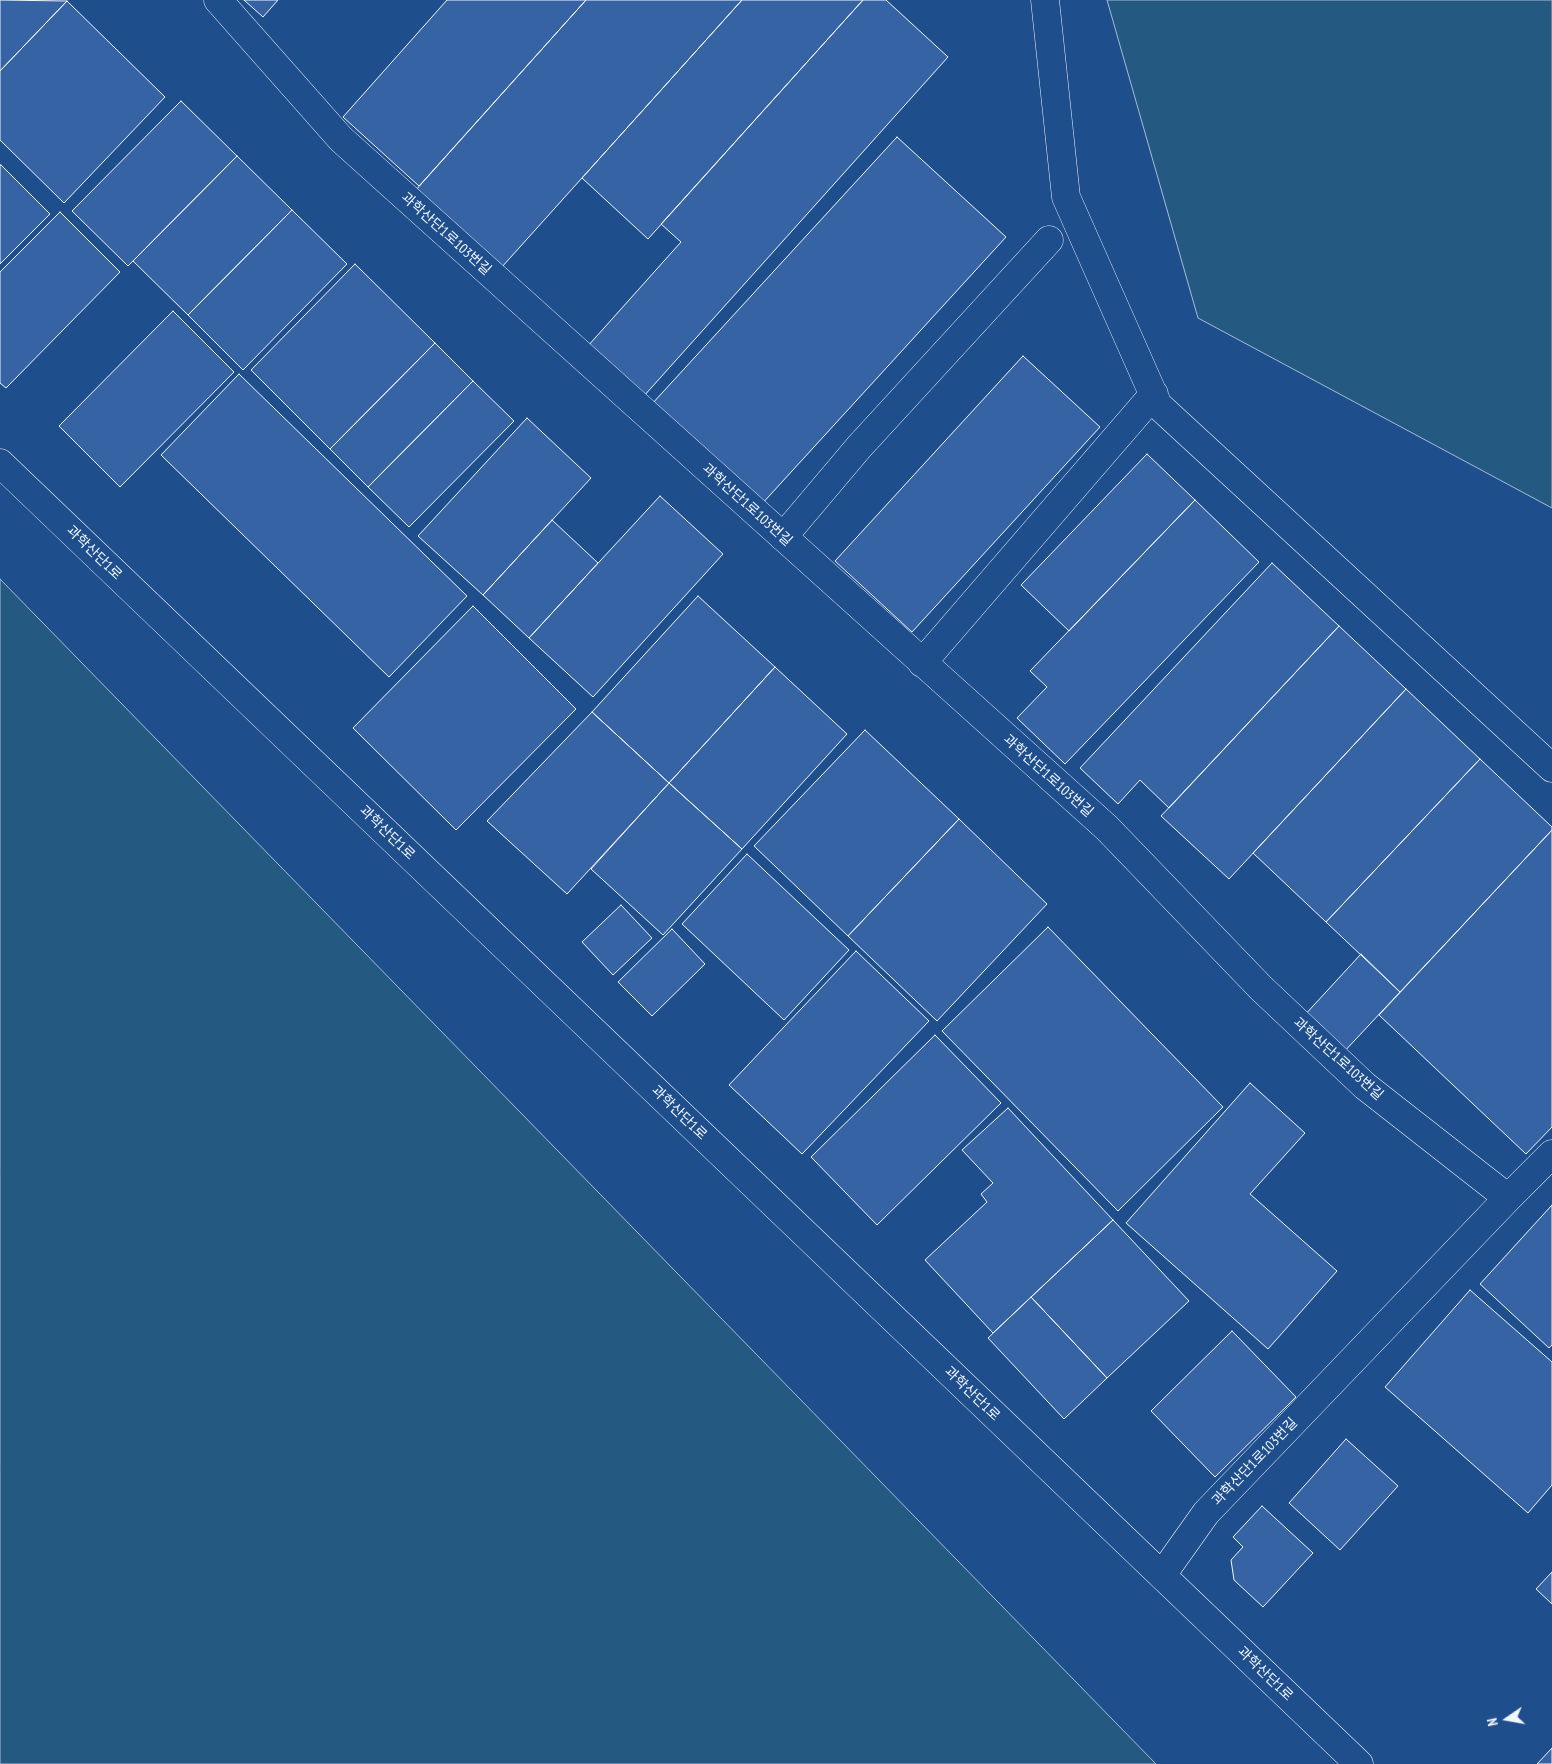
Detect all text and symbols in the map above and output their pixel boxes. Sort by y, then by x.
street label: 과학산단1로103번길 [398,189,494,279]
street label: 과학산단1로103번길 [699,460,795,550]
street label: 과학산단1로 [63,522,125,584]
street label: 과학산단1로103번길 [1000,731,1096,821]
street label: 과학산단1로 [356,802,418,864]
street label: 과학산단1로103번길 [1290,1014,1386,1104]
street label: 과학산단1로 [648,1082,710,1144]
street label: 과학산단1로 [941,1363,1003,1425]
street label: 과학산단1로103번길 [1209,1415,1301,1509]
street label: 과학산단1로 [1234,1643,1296,1705]
north arrow [1482,1694,1532,1744]
text: N [1483,1717,1502,1728]

